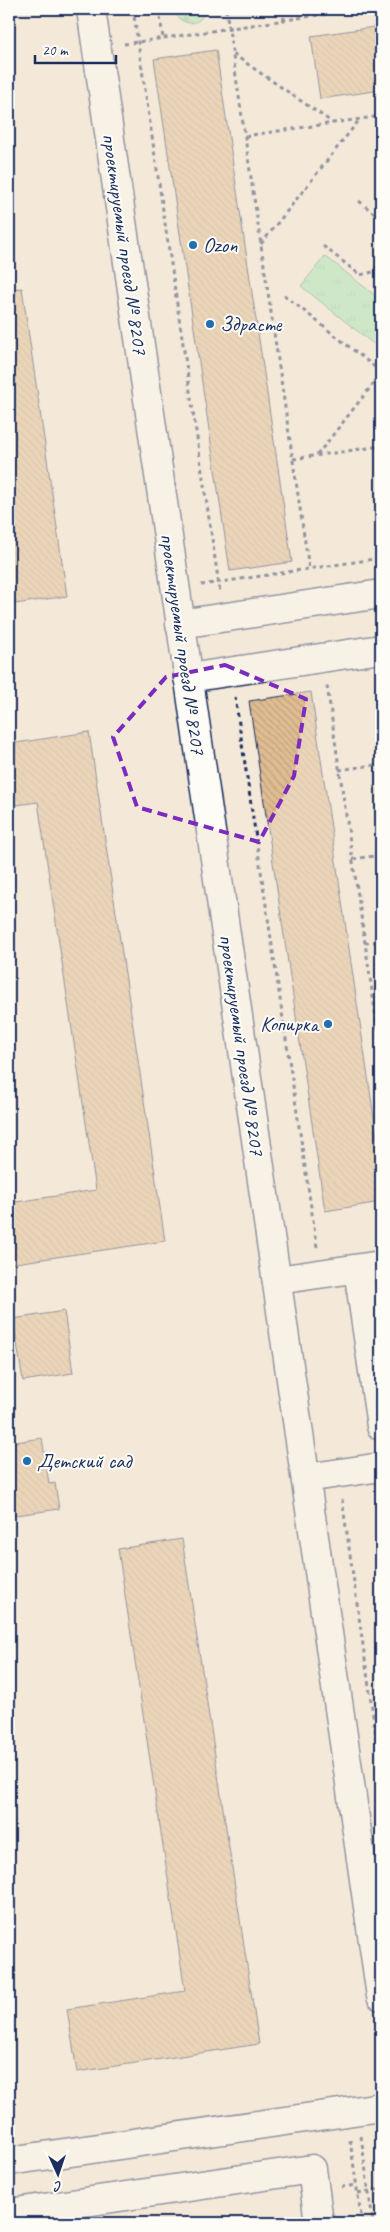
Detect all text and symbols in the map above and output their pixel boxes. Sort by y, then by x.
scale bar [35,32,116,64]
text: 20 m [42,41,69,60]
street label: проектируемый проезд № 8207 [97,132,154,358]
place label: Ozon [203,232,238,258]
marker: Ozon [187,239,199,251]
place label: Здрасте [220,311,282,337]
marker: Здрасте [204,318,216,330]
street label: проектируемый проезд № 8207 [155,532,212,758]
street label: проектируемый проезд № 8207 [214,933,271,1159]
place label: Копирка [260,1011,320,1037]
marker: Копирка [322,1018,334,1030]
place label: Детский сад [37,1448,134,1474]
marker: Детский сад [21,1455,33,1467]
north arrow [32,2150,82,2200]
text: С [53,2178,63,2195]

